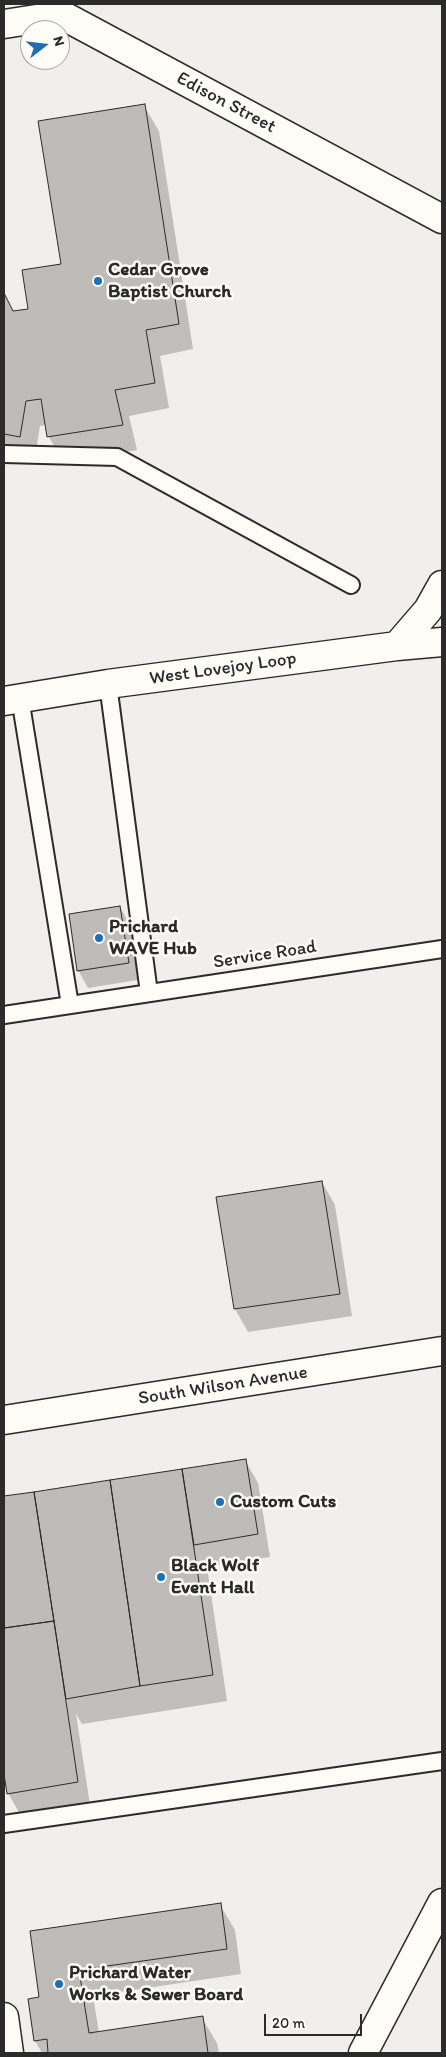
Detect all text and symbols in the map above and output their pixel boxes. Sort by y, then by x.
north arrow [20,20,70,70]
text: N [49,34,68,48]
street label: Edison Street [172,67,280,139]
place label: Cedar Grove Baptist Church [108,259,231,303]
marker: Cedar Grove Baptist Church [92,275,104,287]
street label: West Lovejoy Loop [148,647,298,691]
place label: Prichard WAVE Hub [109,916,197,960]
marker: Prichard WAVE Hub [93,932,105,944]
street label: Service Road [212,936,318,974]
street label: South Wilson Avenue [137,1361,309,1411]
place label: Custom Cuts [230,1491,336,1513]
marker: Custom Cuts [214,1496,226,1508]
place label: Black Wolf Event Hall [171,1555,259,1599]
marker: Black Wolf Event Hall [155,1571,167,1583]
place label: Prichard Water Works & Sewer Board [69,1962,243,2006]
marker: Prichard Water Works & Sewer Board [53,1978,65,1990]
scale bar [266,2004,364,2036]
text: 20 m [272,2014,305,2032]

